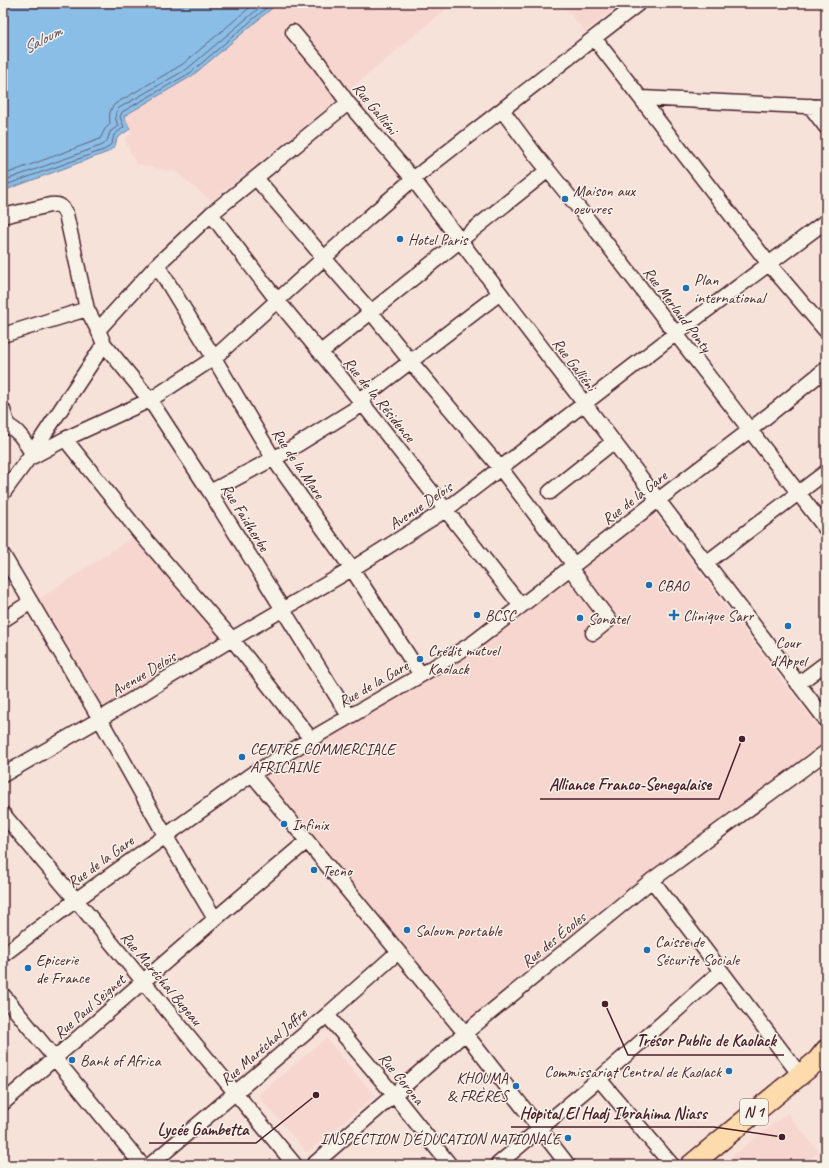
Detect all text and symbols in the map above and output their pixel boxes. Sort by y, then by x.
water label: Saloum [19,20,67,58]
street label: Rue Galliéni [348,78,404,140]
place label: Maison aux oeuvres [573,181,637,219]
marker: Maison aux oeuvres [560,194,570,204]
place label: Hotel Paris [408,230,469,250]
marker: Hotel Paris [395,234,405,244]
street label: Rue Merlaud Ponty [639,263,717,358]
place label: Plan international [694,270,768,308]
marker: Plan international [681,283,691,293]
street label: Rue Galliéni [548,334,602,397]
street label: Rue de la Résidence [339,353,421,448]
street label: Rue de la Mare [267,424,330,504]
street label: Rue de la Gare [598,465,673,529]
street label: Avenue Delois [385,477,457,534]
street label: Rue Faidherbe [216,480,275,557]
place label: CBAO [657,576,690,596]
marker: CBAO [644,580,654,590]
place label: BCSC [485,606,517,626]
place label: Clinique Sarr [683,606,754,626]
place label: Sonatel [588,609,631,629]
marker: Clinique Sarr [668,609,680,621]
marker: BCSC [472,610,482,620]
marker: Sonatel [575,613,585,623]
marker: Cour d'Appel [783,621,793,631]
place label: Cour d'Appel [770,633,809,671]
place label: Crédit mutuel Kaolack [428,641,502,679]
street label: Avenue Delois [107,646,181,701]
marker: Crédit mutuel Kaolack [415,654,425,664]
street label: Rue de la Gare [335,655,413,712]
place label: CENTRE COMMERCIALE AFRICAINE [250,739,398,777]
marker: CENTRE COMMERCIALE AFRICAINE [237,752,247,762]
callout: Alliance Franco-Senegalaise [540,770,719,799]
text: Alliance Franco-Senegalaise [549,774,712,795]
place label: Infinix [292,815,330,835]
marker: Infinix [279,819,289,829]
street label: Rue de la Gare [63,830,139,893]
place label: Tecno [322,861,354,881]
marker: Tecno [309,865,319,875]
street label: Rue des Écoles [517,907,591,972]
place label: Saloum portable [415,921,503,941]
marker: Saloum portable [402,925,412,935]
street label: Rue Maréchal Bugeau [116,928,207,1031]
place label: Caisse de Sécurite Sociale [655,932,741,970]
marker: Caisse de Sécurite Sociale [642,945,652,955]
place label: Epicerie de France [36,950,91,988]
marker: Epicerie de France [23,963,33,973]
street label: Rue Paul Seignet [50,969,131,1043]
street label: Rue Maréchal Joffre [216,1003,312,1090]
callout: Trésor Public de Kaolack [628,1026,784,1055]
text: Trésor Public de Kaolack [636,1030,777,1051]
street label: Rue Corona [374,1048,429,1110]
place label: Bank of Africa [80,1051,162,1071]
marker: Bank of Africa [67,1055,77,1065]
place label: Commissariat Central de Kaolack [544,1062,722,1082]
marker: Commissariat Central de Kaolack [724,1066,734,1076]
place label: KHOUMA & FRÈRES [447,1068,510,1106]
marker: KHOUMA & FRÈRES [511,1081,521,1091]
callout: Hopital El Hadj Ibrahima Niass [511,1098,714,1127]
road number: N 1 [740,1099,768,1125]
text: Hopital El Hadj Ibrahima Niass [519,1103,709,1124]
callout: Lycée Gambetta [149,1114,256,1143]
text: Lycée Gambetta [157,1119,250,1140]
place label: INSPECTION D'ÉDUCATION NATIONALE [320,1129,562,1149]
marker: INSPECTION D'ÉDUCATION NATIONALE [563,1133,573,1143]

